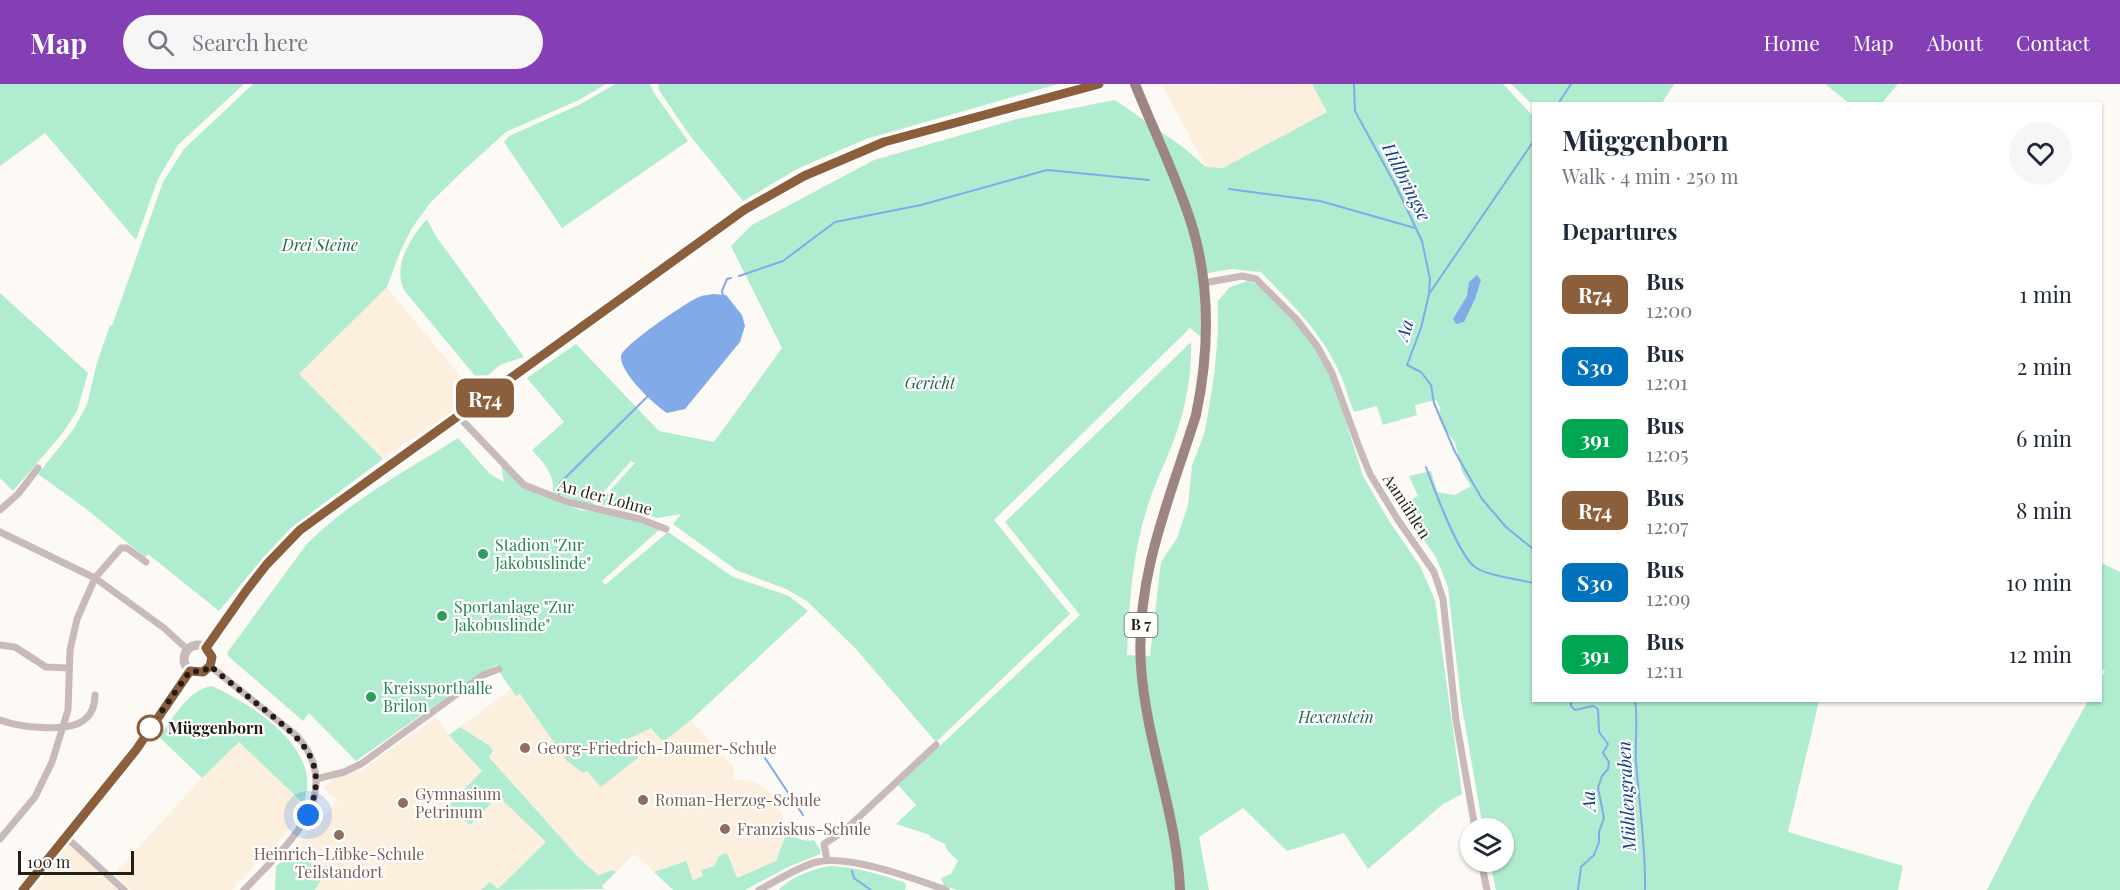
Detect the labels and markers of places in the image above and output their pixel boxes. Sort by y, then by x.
place label: Stadion "Zur Jakobuslinde" [494,534,591,573]
marker: Stadion "Zur Jakobuslinde" [476,547,490,561]
place label: Sportanlage "Zur Jakobuslinde" [453,596,574,635]
marker: Sportanlage "Zur Jakobuslinde" [435,609,449,623]
place label: Kreissporthalle Brilon [383,677,493,716]
marker: Kreissporthalle Brilon [364,690,378,704]
marker: Müggenborn [137,715,163,741]
place label: Müggenborn [168,717,263,738]
place label: Georg-Friedrich-Daumer-Schule [537,737,777,758]
marker: Georg-Friedrich-Daumer-Schule [518,741,532,755]
place label: Gymnasium Petrinum [415,783,501,822]
place label: Roman-Herzog-Schule [655,789,821,810]
marker: Roman-Herzog-Schule [636,793,650,807]
marker: Gymnasium Petrinum [396,796,410,810]
place label: Franziskus-Schule [737,818,871,839]
marker: Franziskus-Schule [718,822,732,836]
marker: Heinrich-Lübke-Schule Teilstandort [332,828,346,842]
place label: Heinrich-Lübke-Schule Teilstandort [254,843,424,882]

